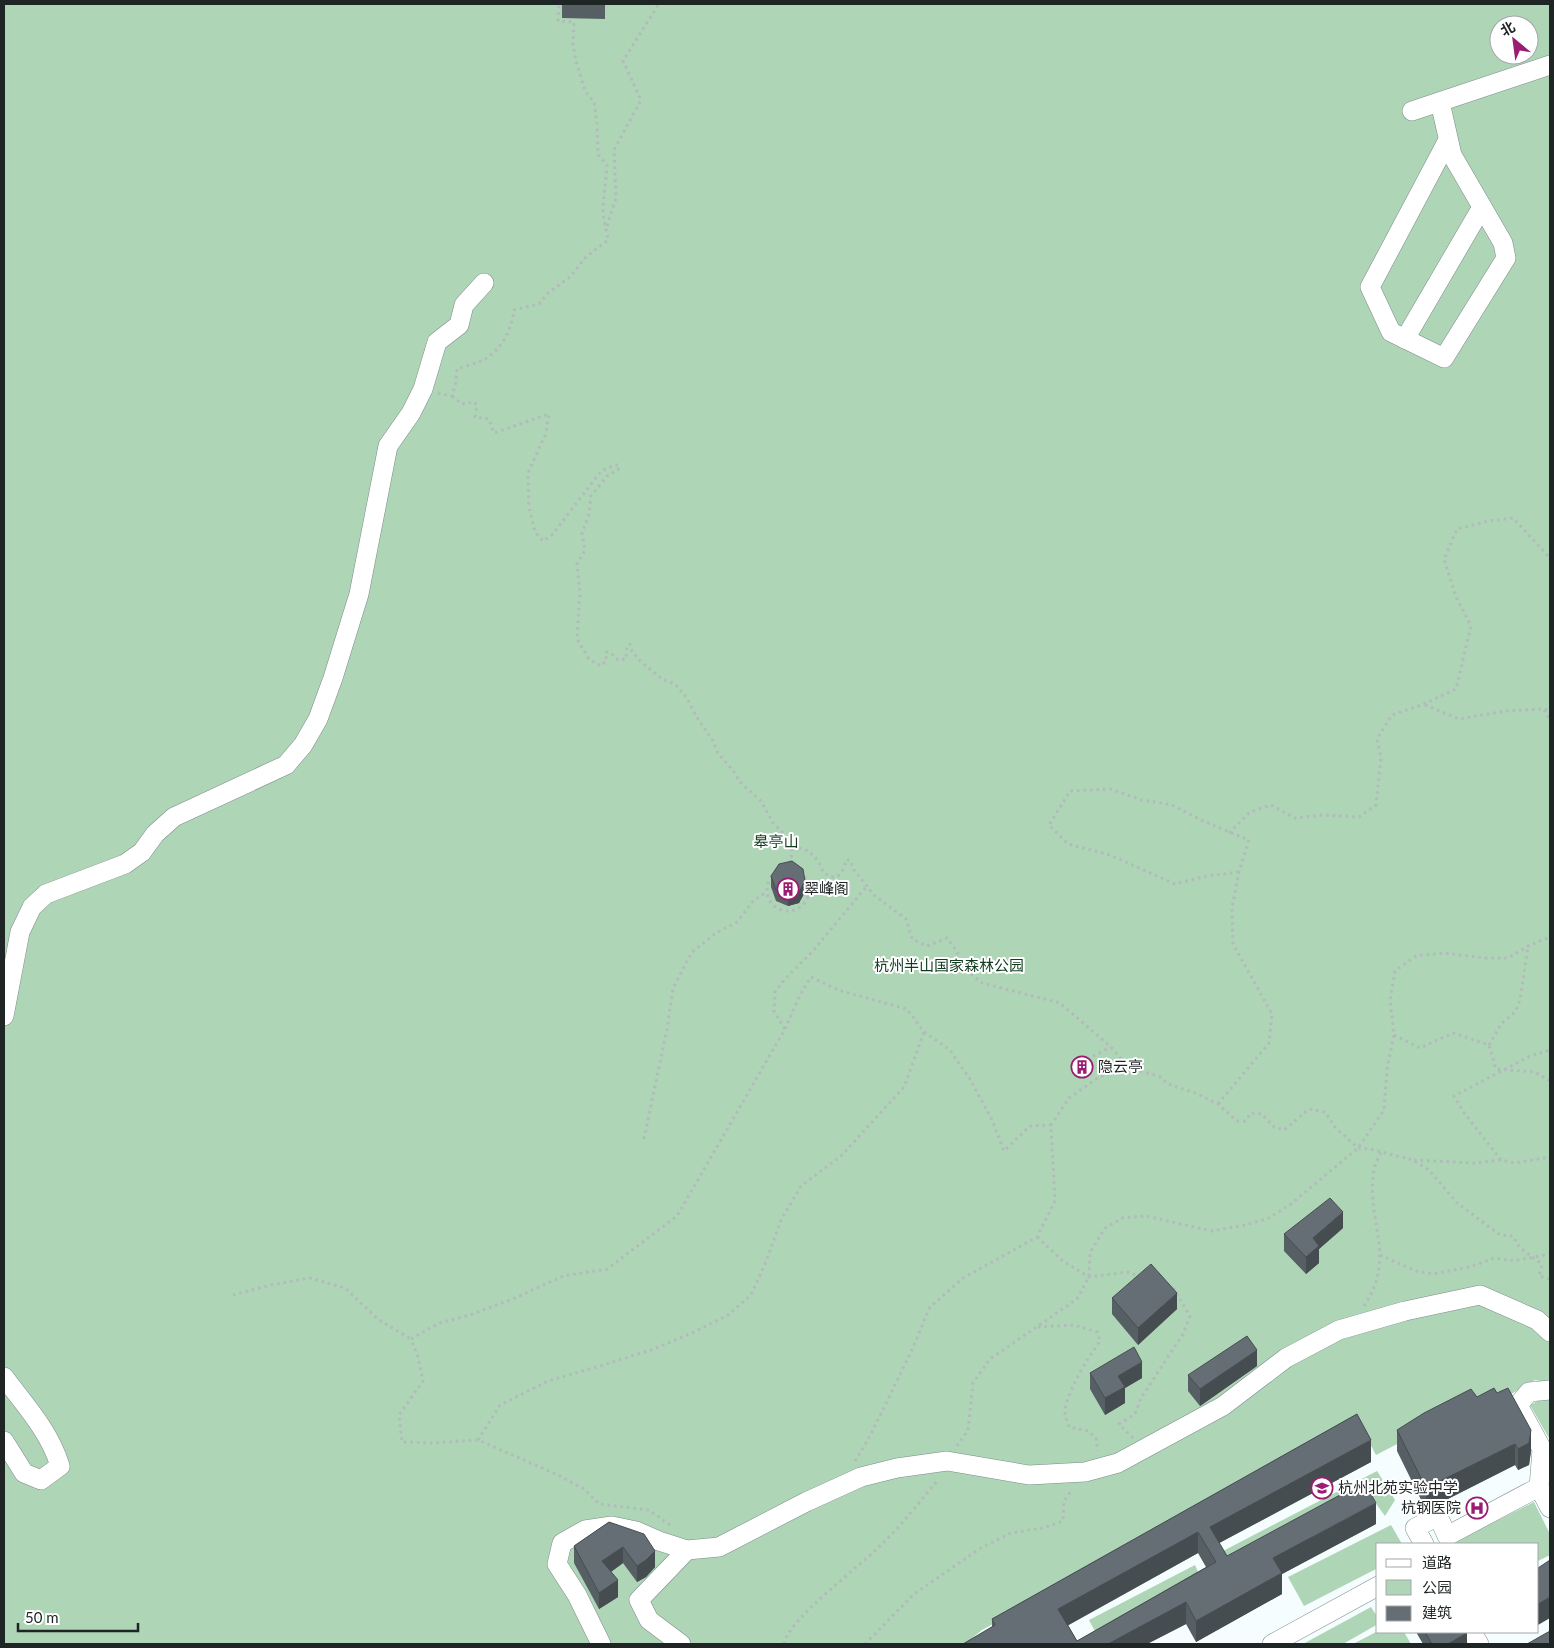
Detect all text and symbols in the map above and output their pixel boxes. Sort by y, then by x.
north arrow [1489,15,1539,65]
text: 北 [1497,17,1518,39]
park label: 皋亭山 [753,832,799,850]
building icon: 翠峰阁 [776,877,800,901]
place label: 翠峰阁 [804,879,849,897]
park label: 杭州半山国家森林公园 [874,956,1024,974]
building icon: 隐云亭 [1070,1055,1094,1079]
place label: 隐云亭 [1098,1057,1143,1075]
school or university icon: 杭州北苑实验中学 [1310,1476,1334,1500]
place label: 杭州北苑实验中学 [1338,1478,1458,1496]
hospital icon: 杭钢医院 [1465,1496,1489,1520]
place label: 杭钢医院 [1401,1498,1461,1516]
legend [1376,1543,1539,1633]
text: 道路 [1422,1553,1452,1571]
text: 公园 [1422,1578,1452,1596]
scale bar [18,1600,138,1632]
text: 建筑 [1422,1603,1452,1621]
text: 50 m [25,1608,59,1626]

